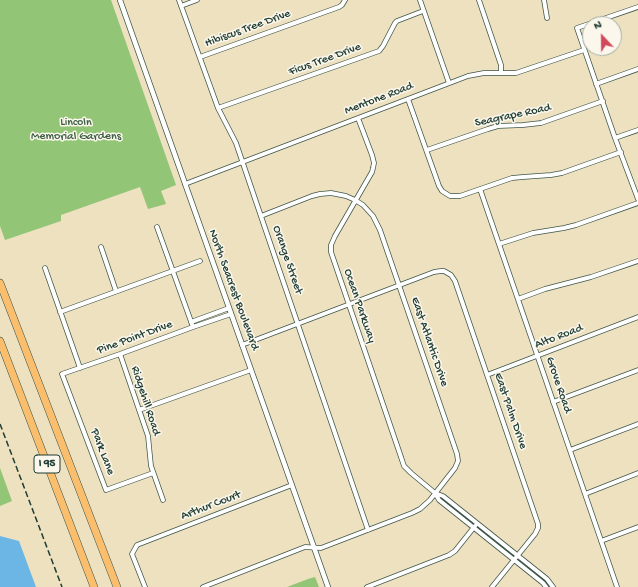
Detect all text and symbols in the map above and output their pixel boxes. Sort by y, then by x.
street label: Hibiscus Tree Drive [203,7,293,51]
north arrow [582,16,622,56]
text: N [592,19,603,33]
street label: Ficus Tree Drive [287,40,363,80]
street label: Mentone Road [343,79,415,119]
street label: Seagrape Road [474,101,552,131]
park label: Lincoln Memorial Gardens [31,116,121,144]
street label: Orange Street [269,224,305,296]
street label: North Seacrest Boulevard [204,228,262,352]
street label: Ocean Parkway [340,267,378,345]
street label: East Atlantic Drive [407,295,451,389]
street label: Pine Point Drive [95,318,175,358]
street label: Alto Road [533,321,585,353]
street label: Grove Road [542,355,574,415]
street label: Ridgehill Road [127,364,163,438]
street label: East Palm Drive [490,371,530,451]
street label: Park Lane [87,427,117,477]
road number: I 95 [34,455,60,473]
street label: Arthur Court [179,488,243,524]

